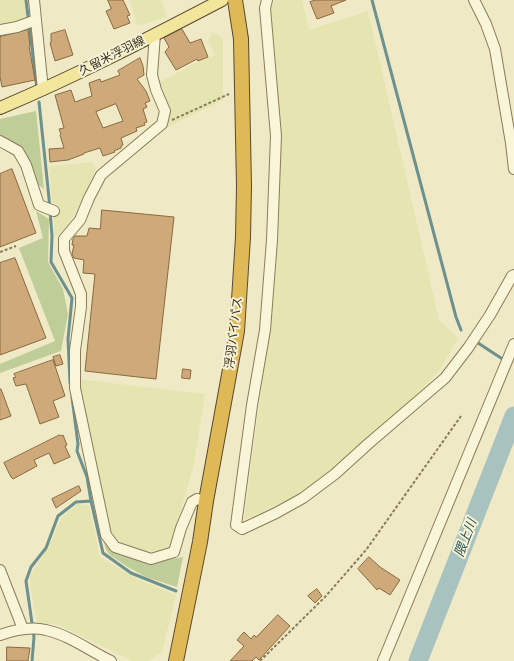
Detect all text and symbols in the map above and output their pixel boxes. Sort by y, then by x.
street label: 久留米浮羽線 [77,33,147,79]
street label: 浮羽バイパス [222,296,246,370]
water label: 隈上川 [452,517,480,559]

